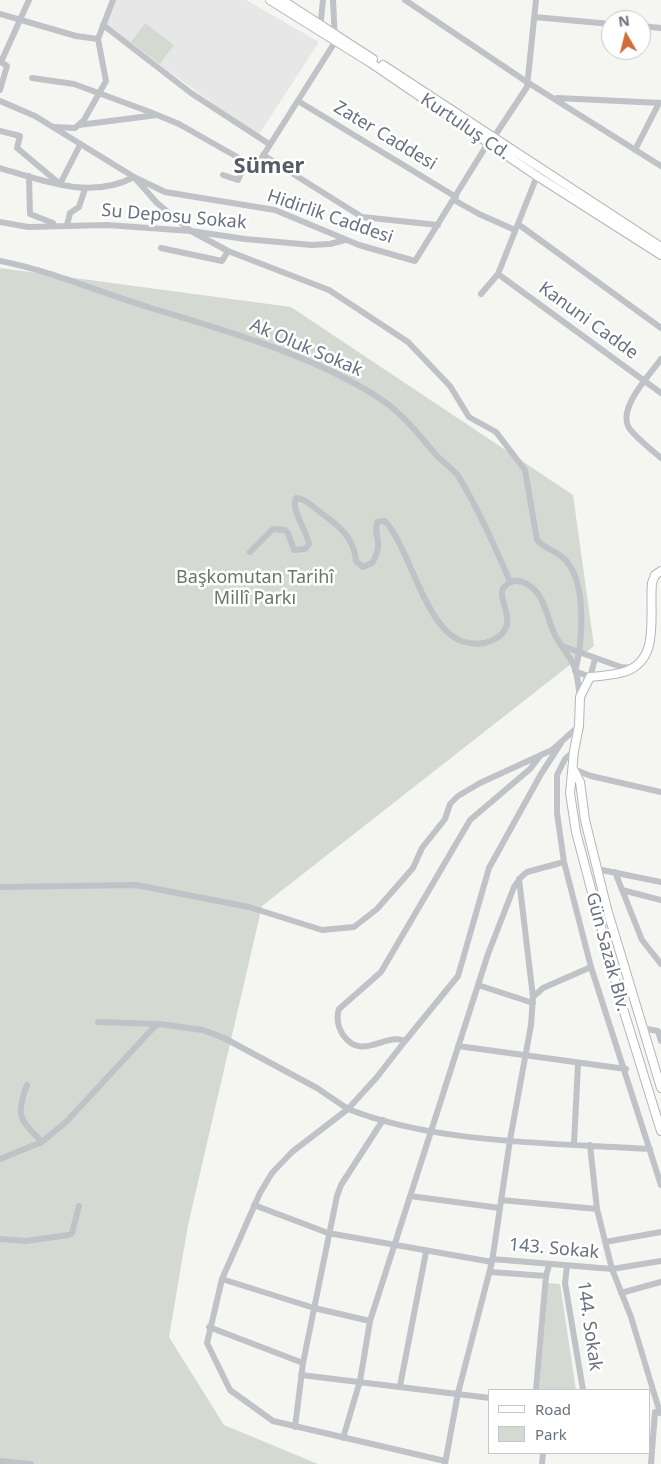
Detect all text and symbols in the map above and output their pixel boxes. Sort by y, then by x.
north arrow [601,10,651,60]
text: N [617,10,631,31]
street label: Kurtuluş Cd. [416,89,514,165]
street label: Zater Caddesi [330,97,440,175]
district label: Sümer [234,154,304,180]
street label: Hidirlik Caddesi [264,185,396,249]
street label: Su Deposu Sokak [101,200,247,234]
street label: Kanuni Cadde [534,278,642,364]
street label: Ak Oluk Sokak [247,315,365,381]
park label: Başkomutan Tarihî Millî Parkı [176,567,334,610]
street label: Gün Sazak Blv. [581,890,633,1014]
street label: 143. Sokak [508,1234,600,1264]
street label: 144. Sokak [572,1280,606,1372]
legend [488,1389,651,1454]
text: Road [535,1399,571,1419]
text: Park [535,1424,567,1444]

